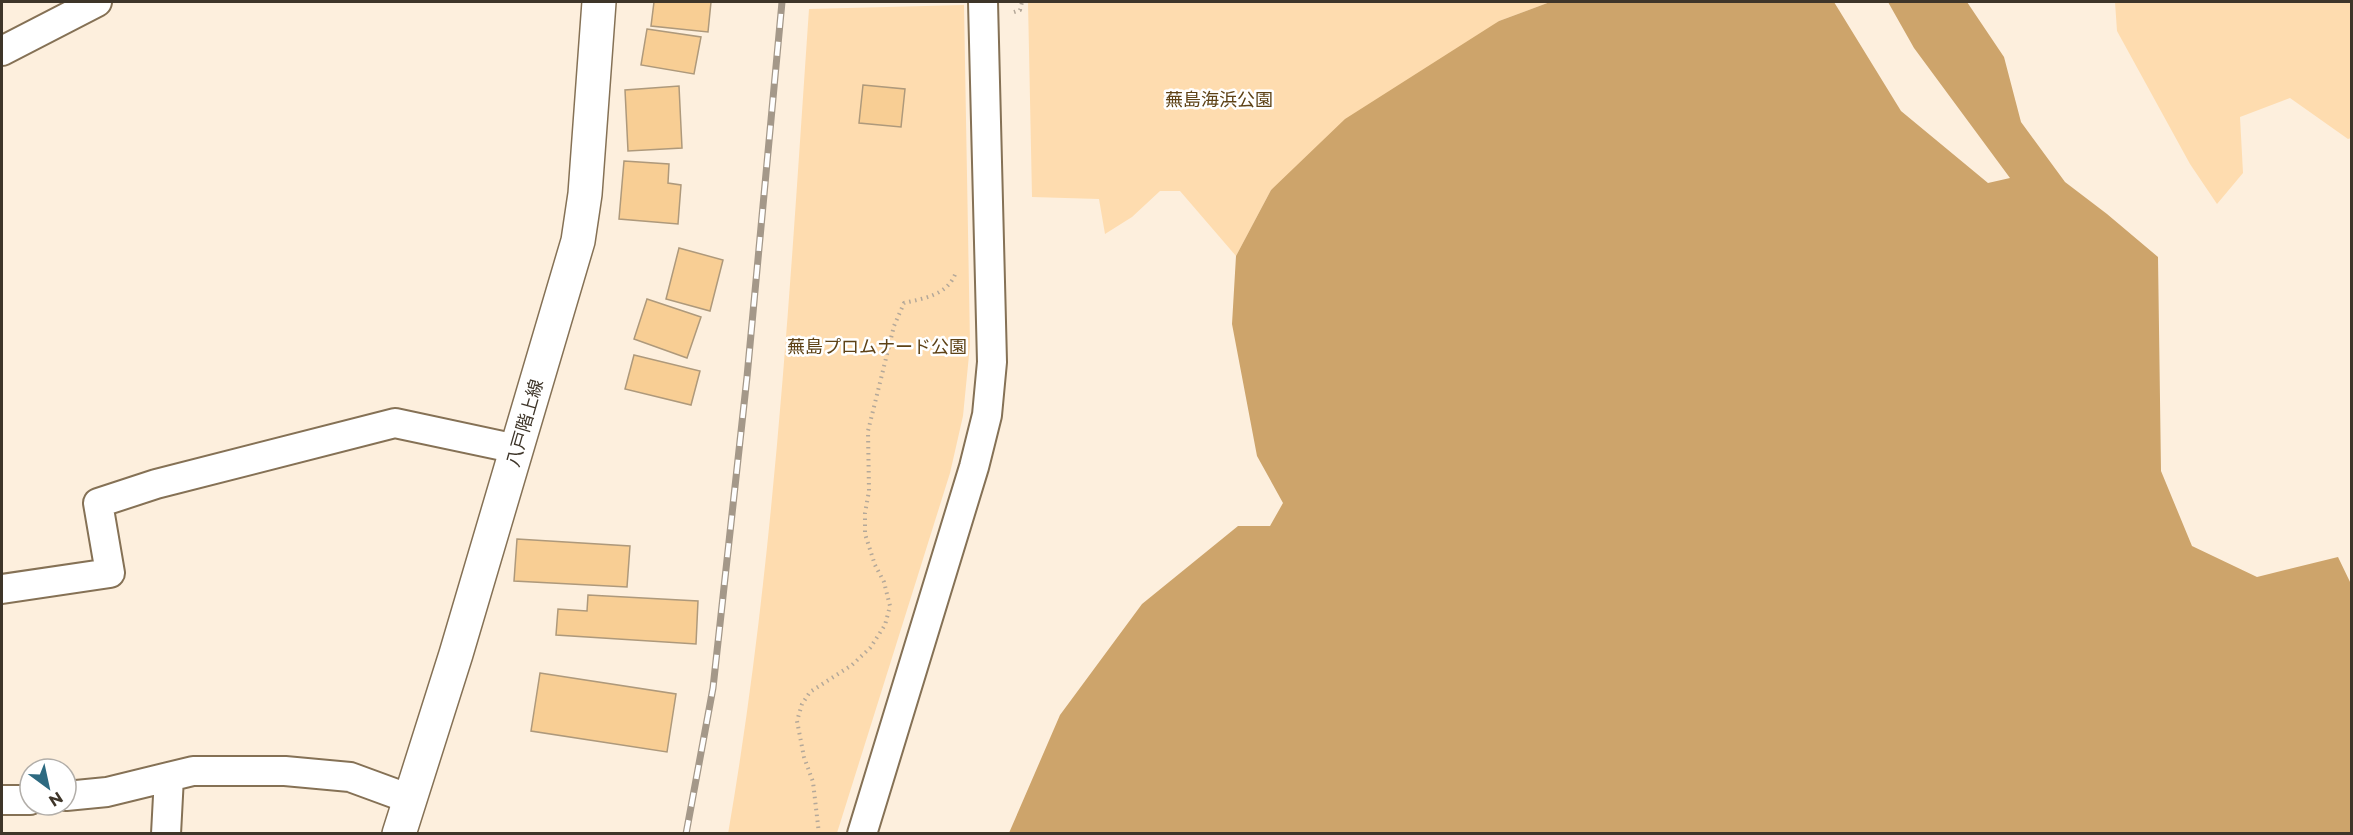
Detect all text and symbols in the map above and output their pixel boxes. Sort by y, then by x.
park label: 蕪島海浜公園 [1165,89,1273,111]
park label: 蕪島プロムナード公園 [787,336,967,358]
street label: 八戸階上線 [502,377,548,469]
north arrow [18,757,78,817]
text: N [45,788,66,811]

